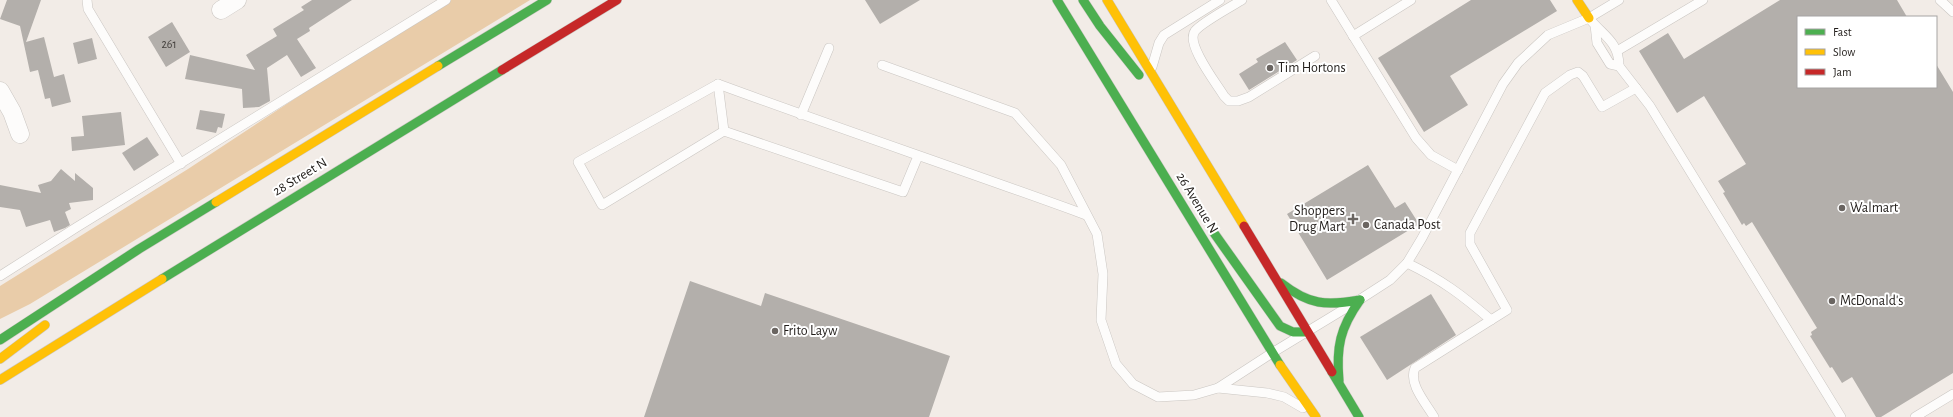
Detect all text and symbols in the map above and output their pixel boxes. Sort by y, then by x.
legend [1797,16,1937,88]
text: Fast [1833,26,1852,38]
house number: 261 [161,38,177,50]
text: Slow [1833,46,1855,58]
place label: Tim Hortons [1278,61,1346,75]
marker: Tim Hortons [1265,63,1275,73]
text: Jam [1833,66,1852,78]
street label: 28 Street N [271,156,329,198]
street label: 26 Avenue N [1174,170,1220,236]
place label: Walmart [1850,201,1899,215]
marker: Walmart [1837,203,1847,213]
place label: Shoppers Drug Mart [1289,204,1346,234]
marker: Shoppers Drug Mart [1348,214,1358,224]
place label: Canada Post [1374,218,1441,232]
marker: Canada Post [1361,220,1371,230]
place label: McDonald's [1840,294,1903,308]
marker: McDonald's [1827,296,1837,306]
place label: Frito Layw [783,324,838,338]
marker: Frito Layw [770,326,780,336]

